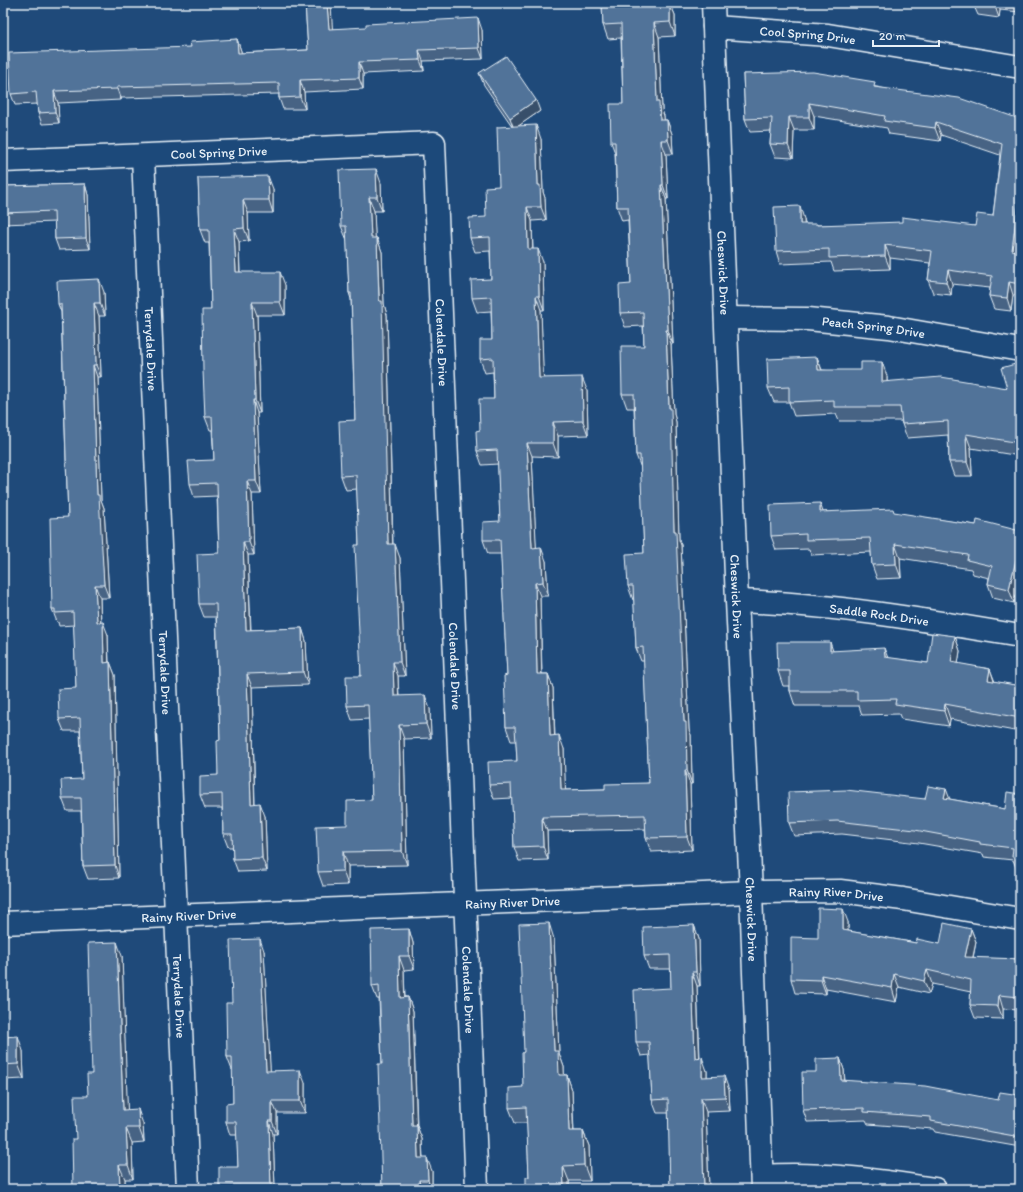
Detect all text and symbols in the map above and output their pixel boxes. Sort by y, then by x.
scale bar [873,22,939,48]
street label: Cool Spring Drive [759,23,857,48]
text: 20 m [879,29,906,43]
street label: Cool Spring Drive [170,143,267,162]
street label: Cheswick Drive [714,230,733,315]
street label: Colendale Drive [432,298,451,387]
street label: Terrydale Drive [142,306,160,391]
street label: Peach Spring Drive [821,313,926,341]
street label: Cheswick Drive [727,554,746,639]
street label: Saddle Rock Drive [829,601,930,629]
street label: Colendale Drive [446,622,464,710]
street label: Terrydale Drive [156,630,174,715]
street label: Cheswick Drive [742,877,761,962]
street label: Rainy River Drive [789,884,885,904]
street label: Rainy River Drive [465,893,560,912]
street label: Rainy River Drive [141,906,237,925]
street label: Colendale Drive [459,946,478,1034]
street label: Terrydale Drive [170,954,188,1039]

